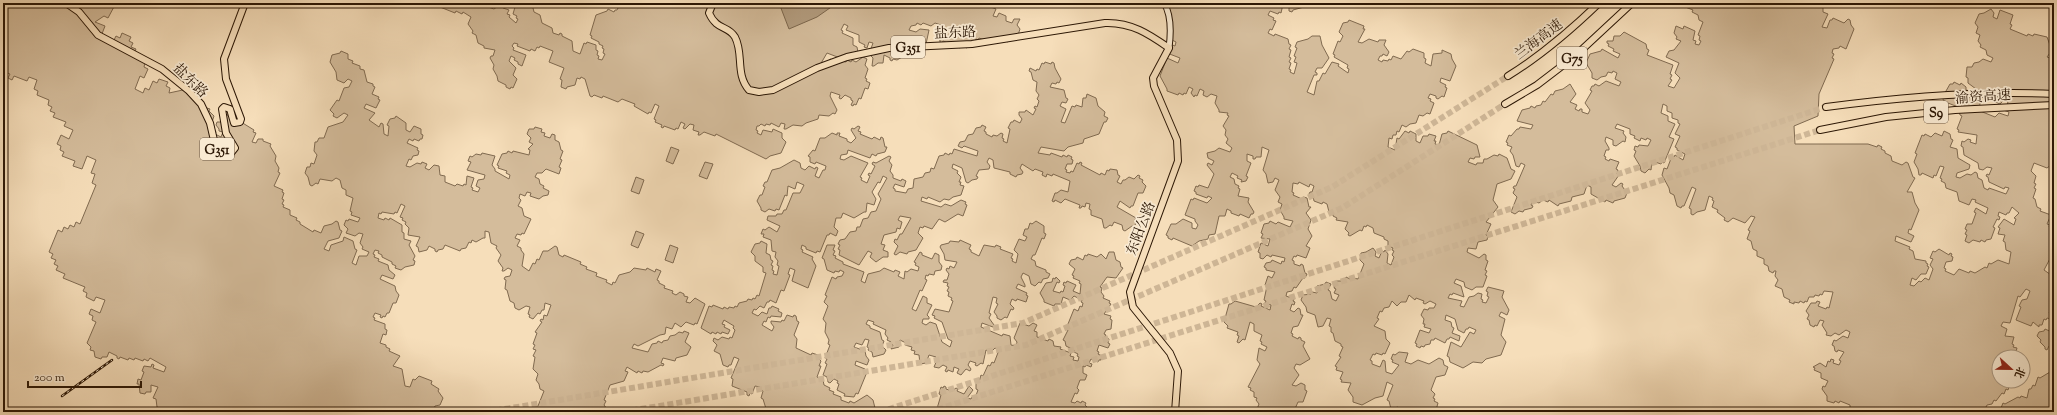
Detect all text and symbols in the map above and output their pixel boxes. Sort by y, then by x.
street label: 兰海高速 [1511,16,1568,65]
street label: 盐东路 [934,23,977,45]
road number: G351 [891,36,925,58]
road number: G75 [1557,47,1587,69]
street label: 盐东路 [168,60,212,103]
street label: 渝资高速 [1955,86,2012,110]
road number: S9 [1924,101,1948,123]
road number: G351 [200,138,234,160]
street label: 东阳公路 [1122,199,1161,258]
north arrow [1991,349,2031,389]
scale bar [28,363,141,389]
text: 北 [2010,364,2029,380]
text: 200 m [34,369,65,387]

